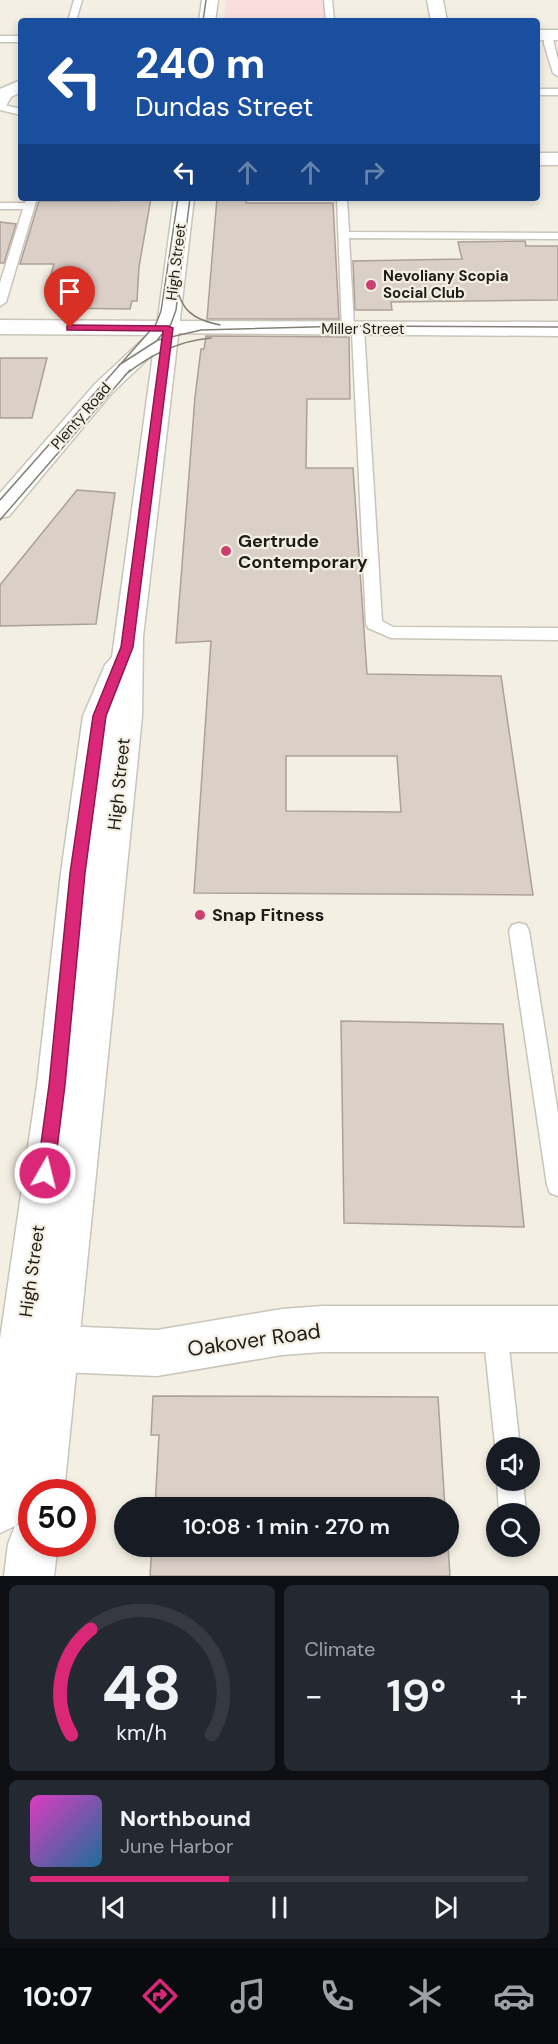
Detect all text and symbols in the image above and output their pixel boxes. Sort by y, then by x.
text: 240 m [135,36,265,91]
icon: left [36,42,114,120]
text: Dundas Street [135,89,313,124]
icon: left [168,156,201,189]
icon: ahead [231,156,264,189]
icon: ahead [294,156,327,189]
icon: right [357,156,390,189]
street label: High Street [161,222,191,302]
pin [44,266,95,328]
place label: Nevoliany Scopia Social Club [383,266,508,303]
icon: arrive [53,275,86,308]
marker: Nevoliany Scopia Social Club [364,278,378,292]
street label: Miller Street [321,319,405,339]
street label: Plenty Road [46,378,116,454]
place label: Gertrude Contemporary [238,529,368,574]
marker: Gertrude Contemporary [219,544,233,558]
street label: High Street [102,737,136,831]
place label: Snap Fitness [212,903,324,927]
marker: Snap Fitness [193,908,207,922]
position arrow [13,1141,77,1205]
street label: High Street [14,1223,50,1319]
street label: Oakover Road [186,1317,322,1363]
map controls [486,1437,540,1557]
button: sound [486,1437,540,1491]
speed limit sign: 50 [18,1479,96,1557]
button: search [486,1503,540,1557]
text: 10:08 · 1 min · 270 m [183,1512,390,1541]
text: Climate [305,1636,375,1662]
text: 48 [102,1647,182,1728]
text: 19° [386,1666,446,1725]
text: − [305,1674,323,1717]
text: + [510,1674,528,1717]
text: km/h [116,1719,167,1747]
text: Northbound [120,1804,251,1833]
text: June Harbor [120,1833,233,1859]
icon: previous [97,1891,130,1924]
icon: pause [263,1891,296,1924]
icon: next [429,1891,462,1924]
icon: directions [139,1975,181,2017]
icon: music [227,1975,269,2017]
icon: phone [316,1975,358,2017]
icon: climate [404,1975,446,2017]
icon: car [493,1975,535,2017]
text: 10:07 [23,1979,92,2014]

